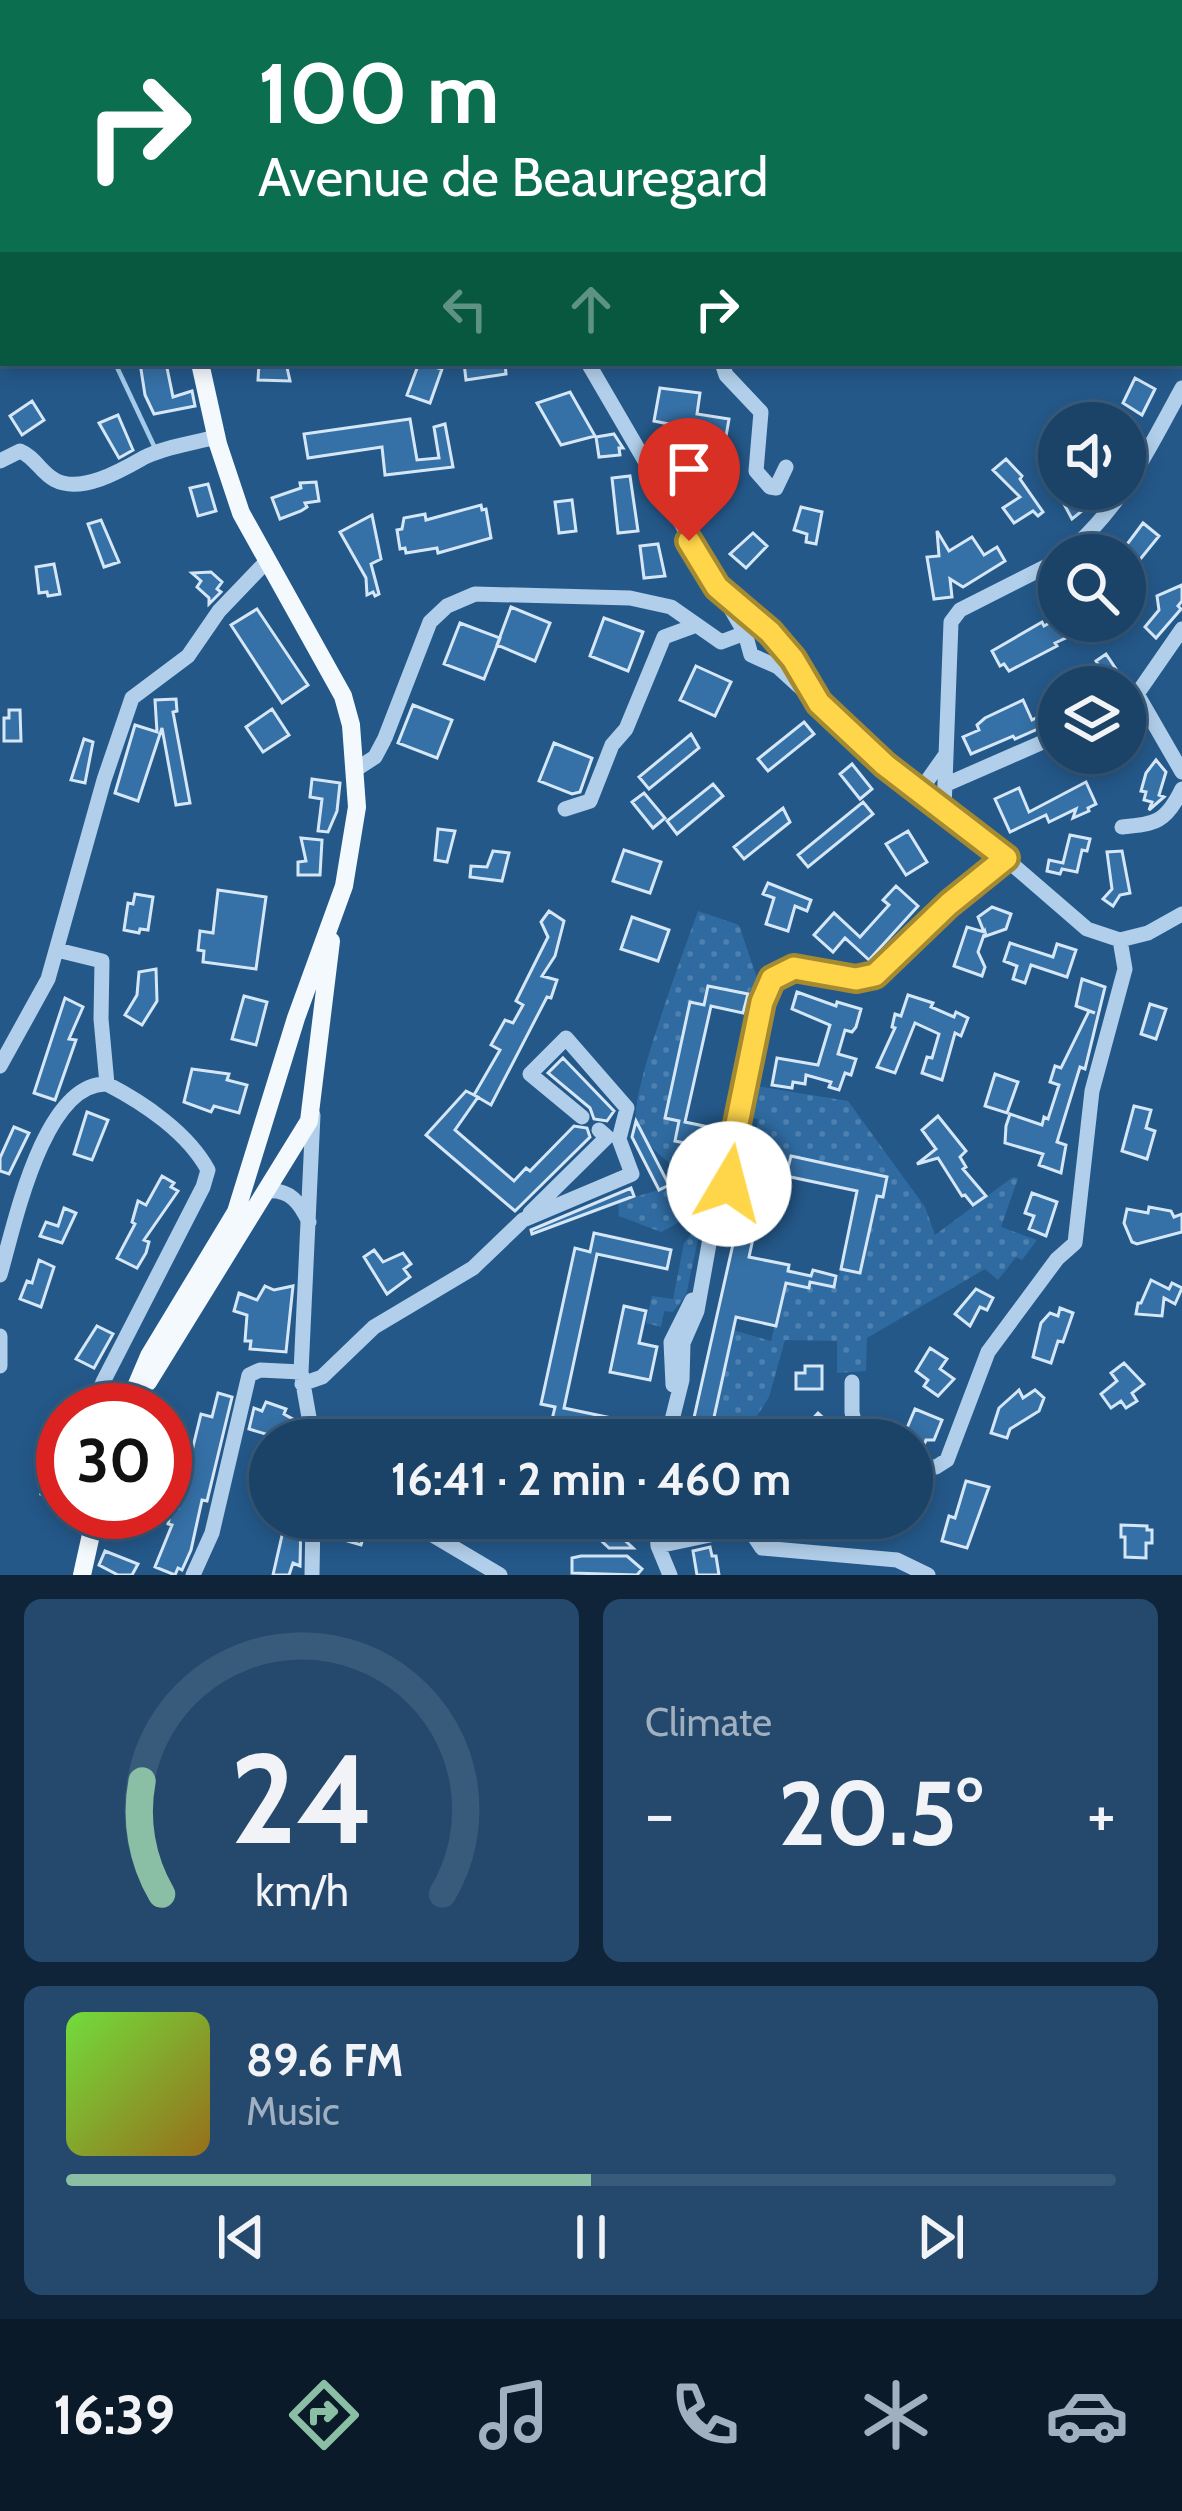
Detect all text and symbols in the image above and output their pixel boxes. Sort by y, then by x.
text: 100 m [258,42,500,144]
icon: right [60,48,216,204]
text: Avenue de Beauregard [258,144,768,210]
icon: left [432,276,498,342]
icon: ahead [558,276,624,342]
icon: right [684,276,750,342]
map controls [1038,402,1146,774]
button: sound [1038,402,1146,510]
pin [638,418,740,541]
icon: arrive [656,436,722,502]
button: search [1038,534,1146,642]
button: layers [1038,666,1146,774]
position arrow [666,1121,792,1247]
speed limit sign: 30 [36,1383,192,1539]
text: 16:41 · 2 min · 460 m [391,1452,791,1506]
text: Climate [645,1698,772,1746]
text: 24 [230,1723,373,1874]
text: 20.5° [778,1758,983,1868]
text: − [645,1773,674,1854]
text: + [1087,1773,1116,1854]
text: km/h [255,1864,348,1916]
text: 89.6 FM [246,2033,404,2087]
text: Music [246,2087,340,2135]
icon: previous [208,2204,274,2270]
icon: pause [558,2204,624,2270]
icon: next [908,2204,974,2270]
icon: directions [282,2373,366,2457]
icon: music [472,2373,556,2457]
icon: phone [663,2373,747,2457]
icon: climate [854,2373,938,2457]
icon: car [1045,2373,1129,2457]
text: 16:39 [53,2382,175,2448]

